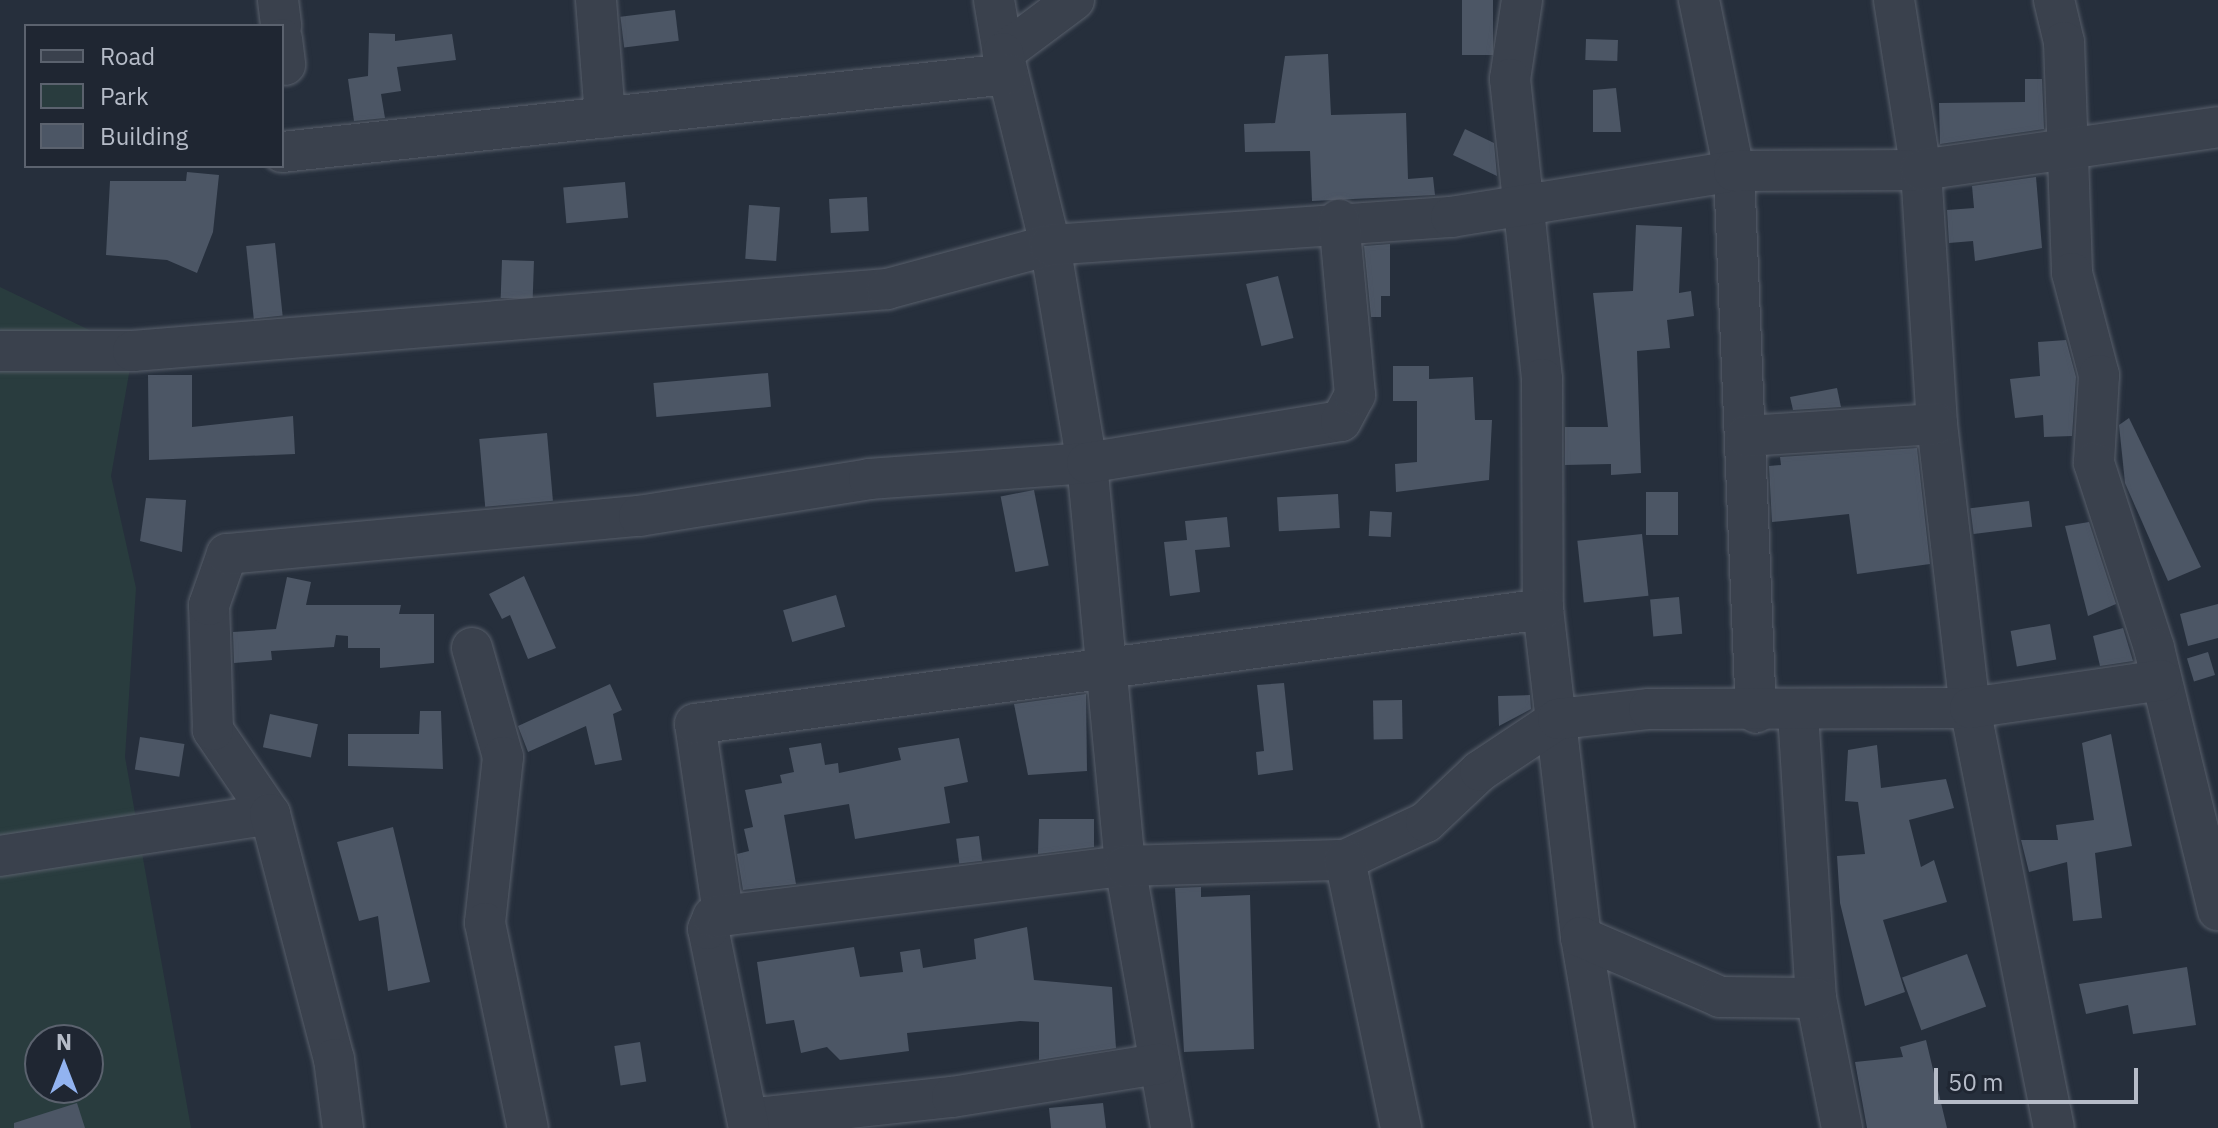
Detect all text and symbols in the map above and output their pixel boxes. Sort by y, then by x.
legend [24,24,284,168]
text: Road [100,40,155,72]
text: Park [100,80,149,112]
text: Building [100,120,188,152]
north arrow [24,1024,104,1104]
text: N [56,1027,72,1056]
scale bar [1938,1052,2142,1102]
text: 50 m [1948,1066,2003,1098]

